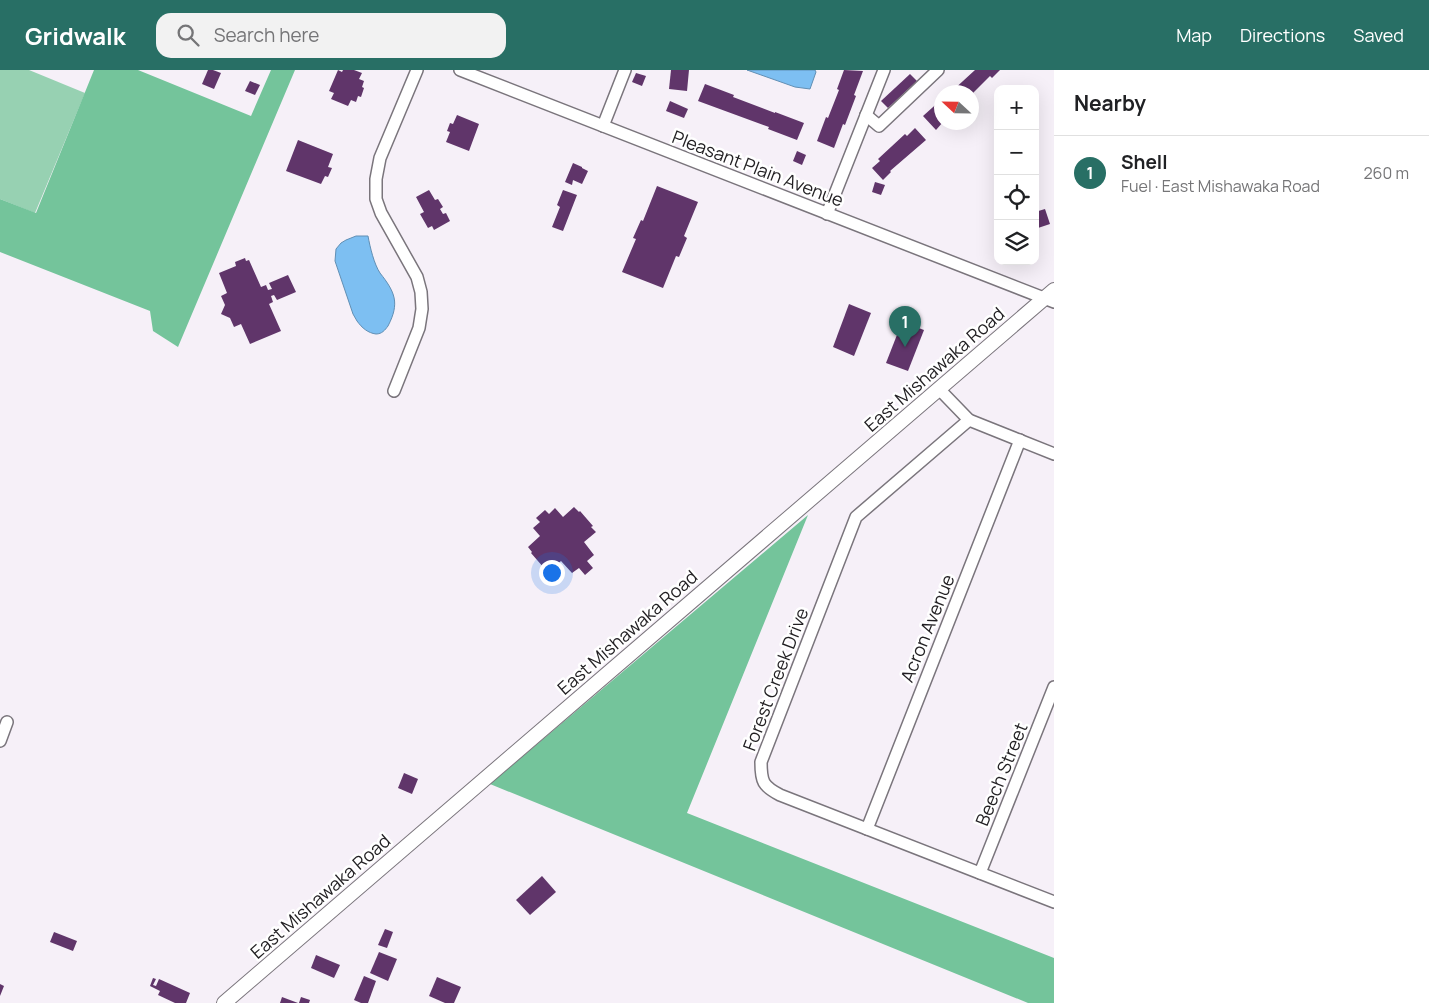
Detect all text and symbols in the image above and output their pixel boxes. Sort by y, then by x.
search box [156,13,506,58]
text: Gridwalk [25,19,126,52]
icon: search [174,21,202,49]
text: Search here [214,22,319,48]
text: Map [1176,23,1212,47]
text: Directions [1240,23,1325,47]
text: Saved [1353,23,1404,47]
north arrow [934,85,979,130]
map controls [994,85,1039,265]
button: + [994,85,1039,130]
text: Nearby [1074,89,1146,117]
street label: Pleasant Plain Avenue [669,124,847,212]
button: − [994,130,1039,175]
text: Shell [1121,149,1167,175]
text: 1 [1086,162,1094,184]
text: 260 m [1363,162,1409,184]
button: locate [994,175,1039,220]
text: Fuel · East Mishawaka Road [1121,175,1320,197]
button: layers [994,220,1039,265]
street label: East Mishawaka Road [859,302,1009,436]
pin: 1 [889,306,921,347]
your location [539,560,565,586]
street label: East Mishawaka Road [552,565,702,699]
street label: Acron Avenue [894,571,960,685]
street label: Forest Creek Drive [737,604,813,754]
street label: Beech Street [969,719,1033,829]
street label: East Mishawaka Road [245,829,395,963]

